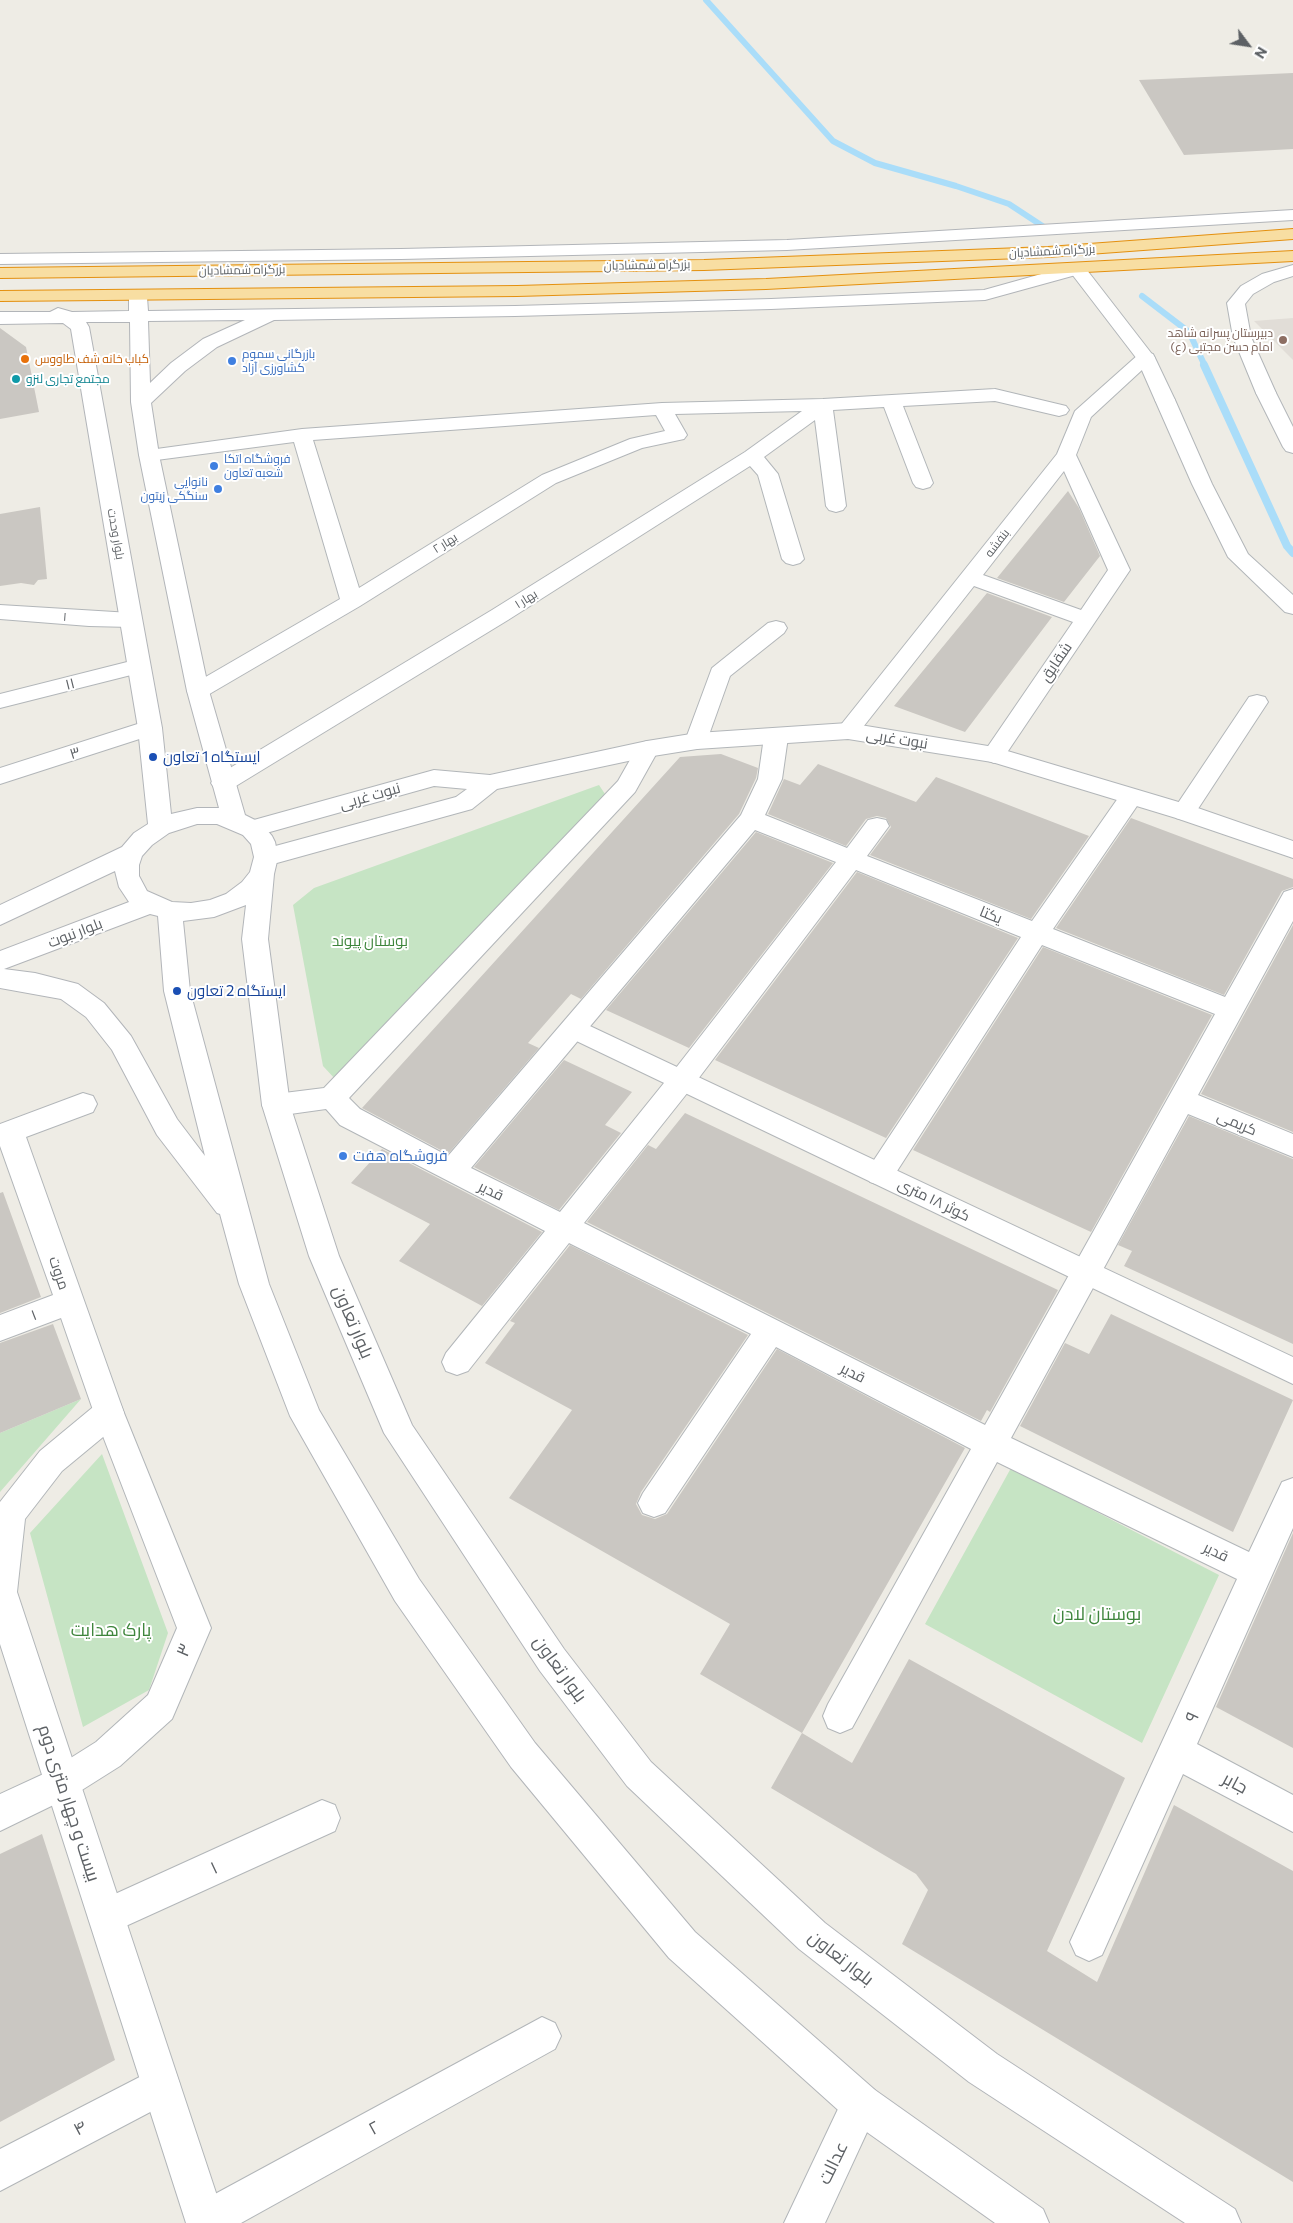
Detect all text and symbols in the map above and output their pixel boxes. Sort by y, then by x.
north arrow [1223,20,1273,70]
text: N [1251,44,1271,62]
street label: بزرگراه شمشادیان [1008,242,1096,260]
street label: بزرگراه شمشادیان [604,257,690,273]
street label: بزرگراه شمشادیان [199,262,285,278]
place label: دبیرستان پسرانه شاهد امام حسن مجتبی (ع) [1168,326,1273,354]
marker: دبیرستان پسرانه شاهد امام حسن مجتبی (ع) [1277,334,1289,346]
place label: بازرگانی سموم کشاورزی آزاد [242,347,315,375]
place label: کباب خانه شف طاووس [35,352,149,366]
marker: کباب خانه شف طاووس [19,353,31,365]
marker: بازرگانی سموم کشاورزی آزاد [226,355,238,367]
place label: مجتمع تجاری لنزو [26,372,110,386]
marker: مجتمع تجاری لنزو [10,373,22,385]
place label: فروشگاه اتکا شعبه تعاون [224,452,291,480]
marker: فروشگاه اتکا شعبه تعاون [208,460,220,472]
place label: نانوایی سنگکی زیتون [140,475,208,503]
marker: نانوایی سنگکی زیتون [212,483,224,495]
street label: بلوار وحدت [104,507,128,561]
street label: بنفشه [982,526,1012,560]
street label: بهار ۲ [430,530,460,556]
street label: بهار ۱ [512,587,540,611]
street label: ۱ [63,610,67,624]
street label: شقایق [1036,639,1076,685]
street label: ۱۱ [63,674,77,694]
street label: نبوت غربی [865,725,929,753]
street label: ۳ [68,743,82,763]
place label: ایستگاه 1 تعاون [163,748,260,766]
marker: ایستگاه 1 تعاون [147,751,159,763]
street label: نبوت غربی [338,779,402,813]
street label: یکتا [977,902,1005,928]
street label: بلوار نبوت [45,914,105,952]
park label: بوستان پیوند [332,932,408,950]
place label: ایستگاه 2 تعاون [187,982,286,1000]
marker: ایستگاه 2 تعاون [171,985,183,997]
street label: کریمی [1214,1107,1260,1139]
place label: فروشگاه هفت [353,1147,448,1165]
marker: فروشگاه هفت [337,1150,349,1162]
street label: کوثر ۱۸ متری [895,1175,973,1225]
street label: قدیر [476,1177,506,1205]
street label: مروت [45,1254,73,1292]
street label: بلوار تعاون [328,1282,378,1362]
street label: ۱ [29,1306,39,1324]
street label: قدیر [837,1359,869,1387]
street label: قدیر [1201,1538,1231,1566]
park label: بوستان لادن [1053,1603,1141,1625]
park label: پارک‌ هدایت [71,1619,151,1641]
street label: بلوار تعاون [529,1631,591,1707]
street label: ۳ [172,1640,196,1660]
street label: ۹ [1180,1708,1204,1726]
street label: بیست و چهار متری دوم [33,1722,105,1884]
street label: جابر [1219,1767,1251,1799]
street label: ۱ [207,1857,221,1879]
street label: بلوار تعاون [804,1926,878,1990]
street label: ۴ [70,2116,90,2140]
street label: ۲ [365,2116,383,2140]
street label: عدالت [813,2138,853,2188]

